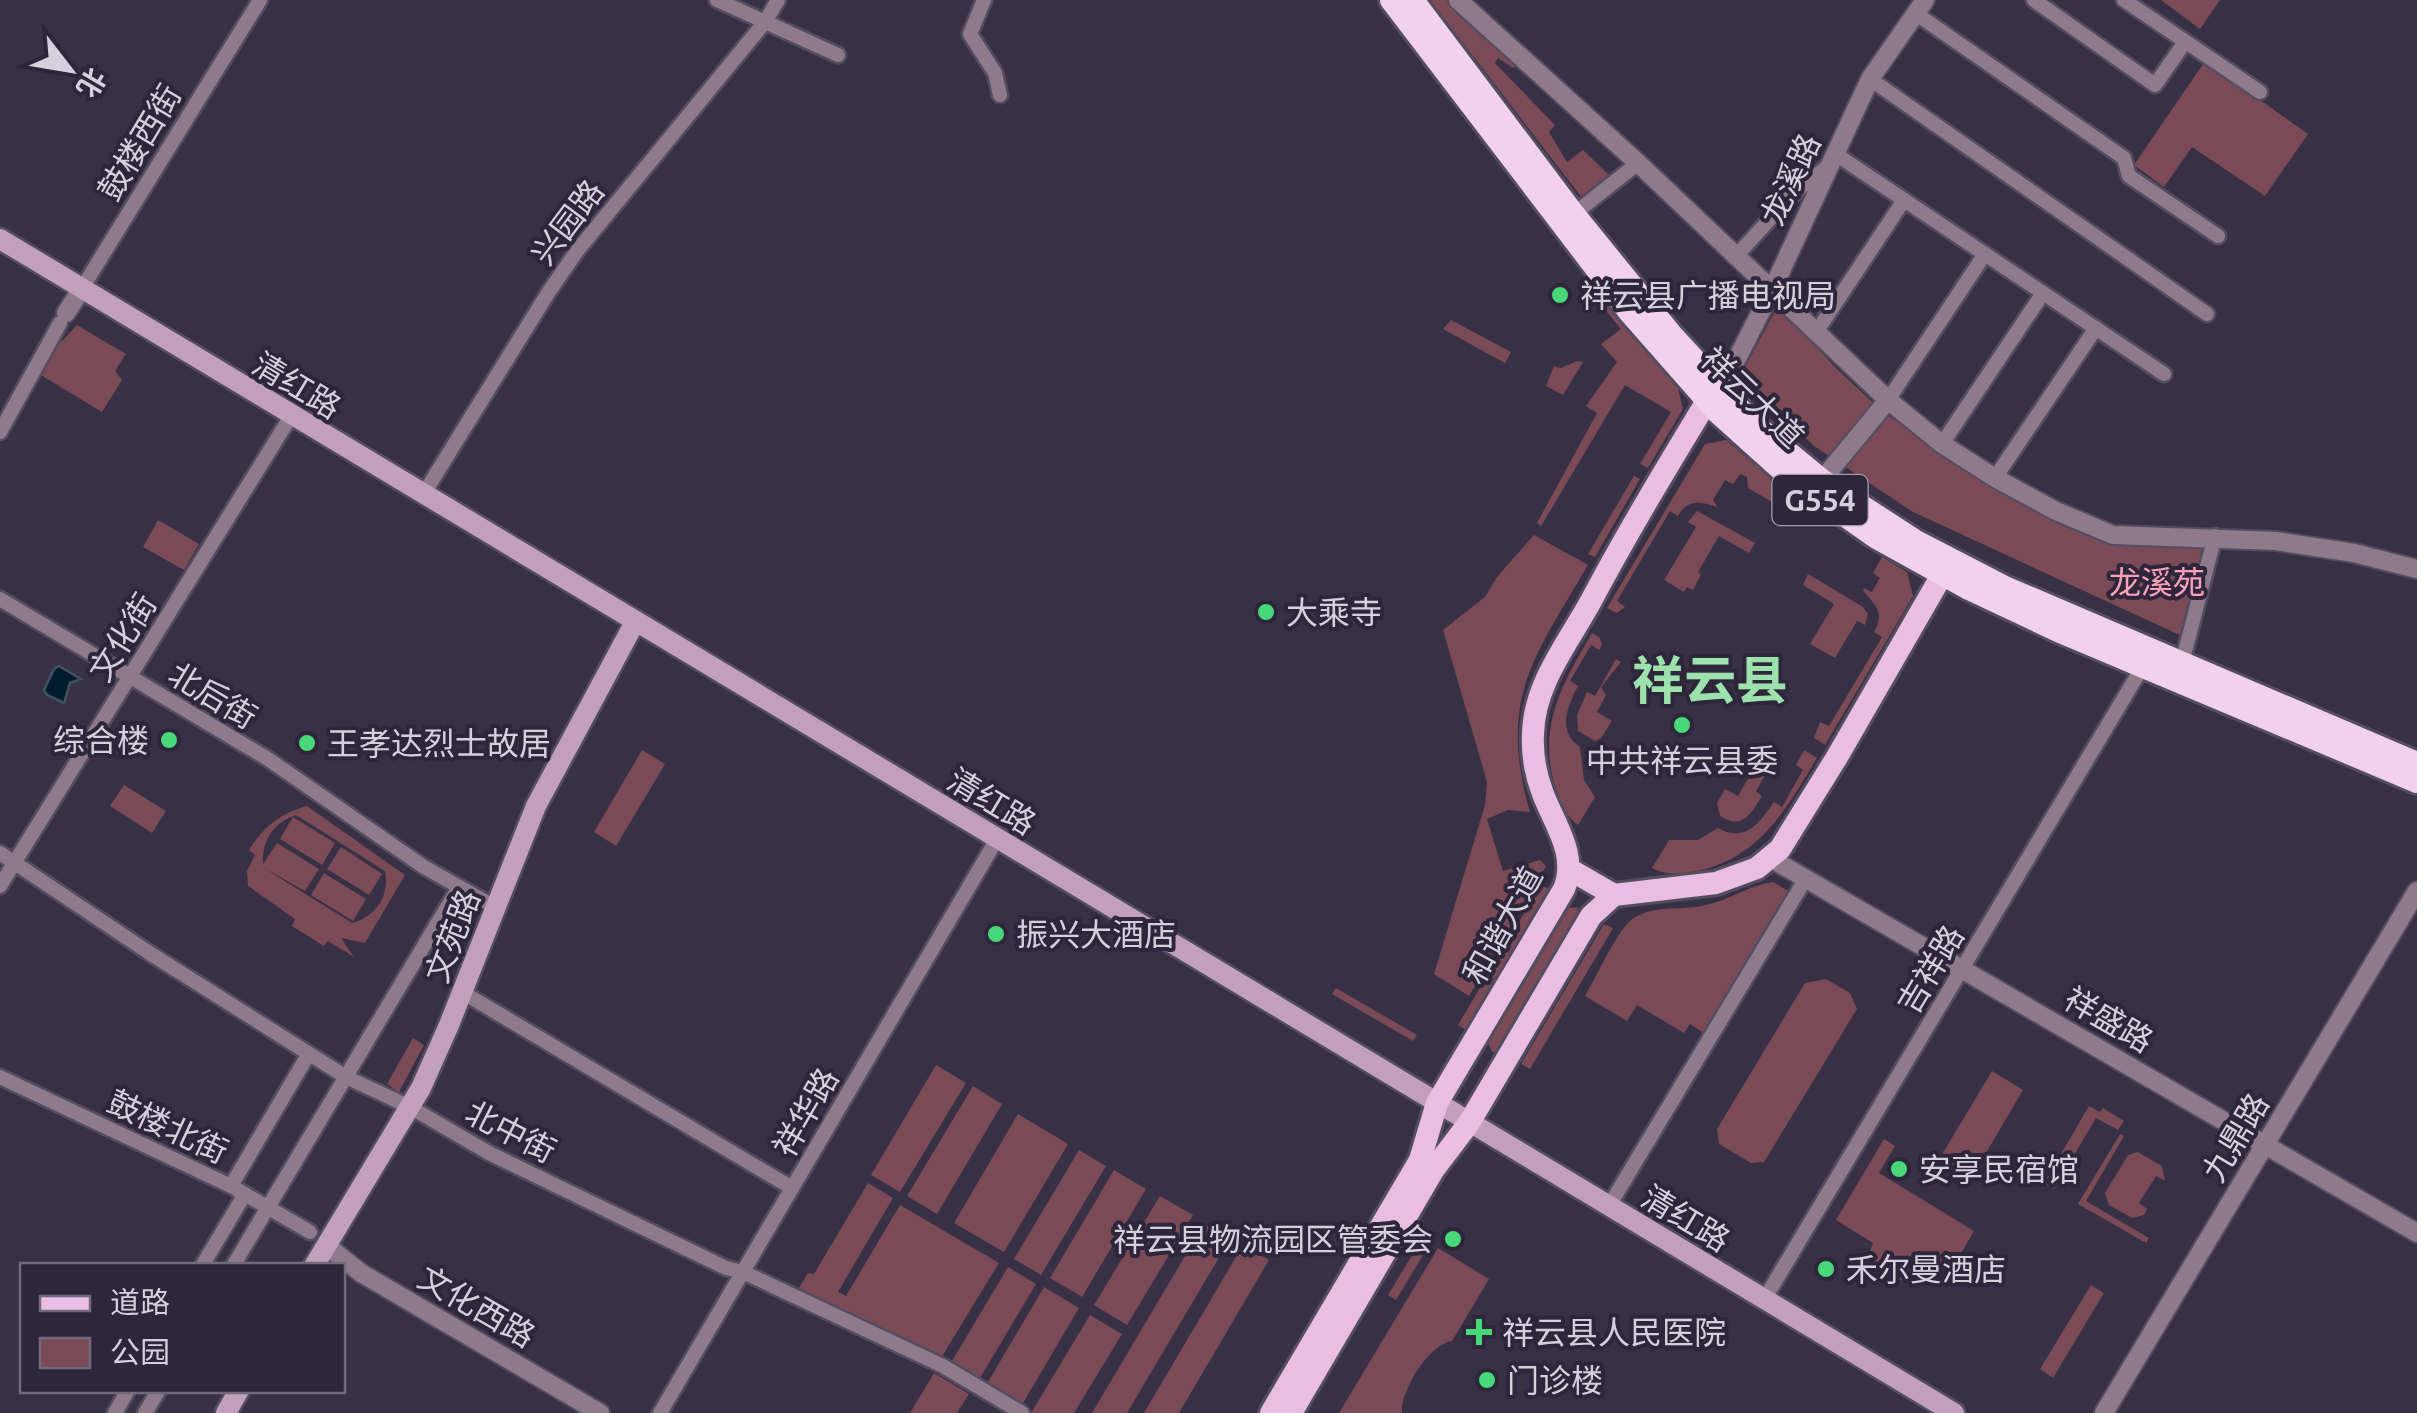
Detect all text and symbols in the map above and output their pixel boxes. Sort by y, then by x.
north arrow [20,20,120,120]
text: 北 [71,63,112,103]
street label: 鼓楼西街 [91,78,187,206]
street label: 龙溪路 [1753,128,1827,230]
street label: 兴园路 [524,173,610,271]
place label: 祥云县广播电视局 [1580,277,1836,313]
marker: 祥云县广播电视局 [1549,284,1571,306]
street label: 祥云大道 [1694,340,1812,454]
street label: 清红路 [247,345,347,425]
road number: G554 [1772,475,1868,525]
park label: 龙溪苑 [2109,564,2205,600]
street label: 文化街 [81,587,163,687]
place label: 大乘寺 [1286,594,1382,630]
marker: 大乘寺 [1255,601,1277,623]
district label: 祥云县 [1632,651,1788,709]
street label: 北后街 [163,655,263,735]
marker: 中共祥云县委 [1671,714,1693,736]
place label: 综合楼 [53,722,149,758]
place label: 王孝达烈士故居 [327,725,551,761]
marker: 综合楼 [158,729,180,751]
marker: 王孝达烈士故居 [296,732,318,754]
place label: 中共祥云县委 [1586,742,1778,778]
street label: 清红路 [942,761,1042,841]
street label: 和谐大道 [1455,860,1549,990]
street label: 文苑路 [418,885,486,987]
place label: 振兴大酒店 [1016,916,1176,952]
street label: 吉祥路 [1890,919,1970,1019]
marker: 振兴大酒店 [985,923,1007,945]
street label: 祥盛路 [2058,979,2160,1059]
street label: 祥华路 [765,1061,845,1163]
street label: 鼓楼北街 [102,1083,234,1169]
street label: 九鼎路 [2195,1087,2275,1187]
street label: 北中街 [460,1093,562,1169]
place label: 安享民宿馆 [1919,1151,2079,1187]
marker: 安享民宿馆 [1888,1158,1910,1180]
street label: 清红路 [1636,1178,1736,1258]
place label: 祥云县物流园区管委会 [1113,1221,1433,1257]
marker: 祥云县物流园区管委会 [1442,1228,1464,1250]
place label: 禾尔曼酒店 [1846,1251,2006,1287]
street label: 文化西路 [413,1258,541,1354]
marker: 禾尔曼酒店 [1815,1258,1837,1280]
legend [20,1263,345,1393]
text: 道路 [110,1285,170,1319]
place label: 祥云县人民医院 [1502,1314,1726,1350]
marker: 祥云县人民医院 [1466,1319,1492,1345]
text: 公园 [110,1335,170,1369]
place label: 门诊楼 [1507,1362,1603,1398]
marker: 门诊楼 [1476,1369,1498,1391]

